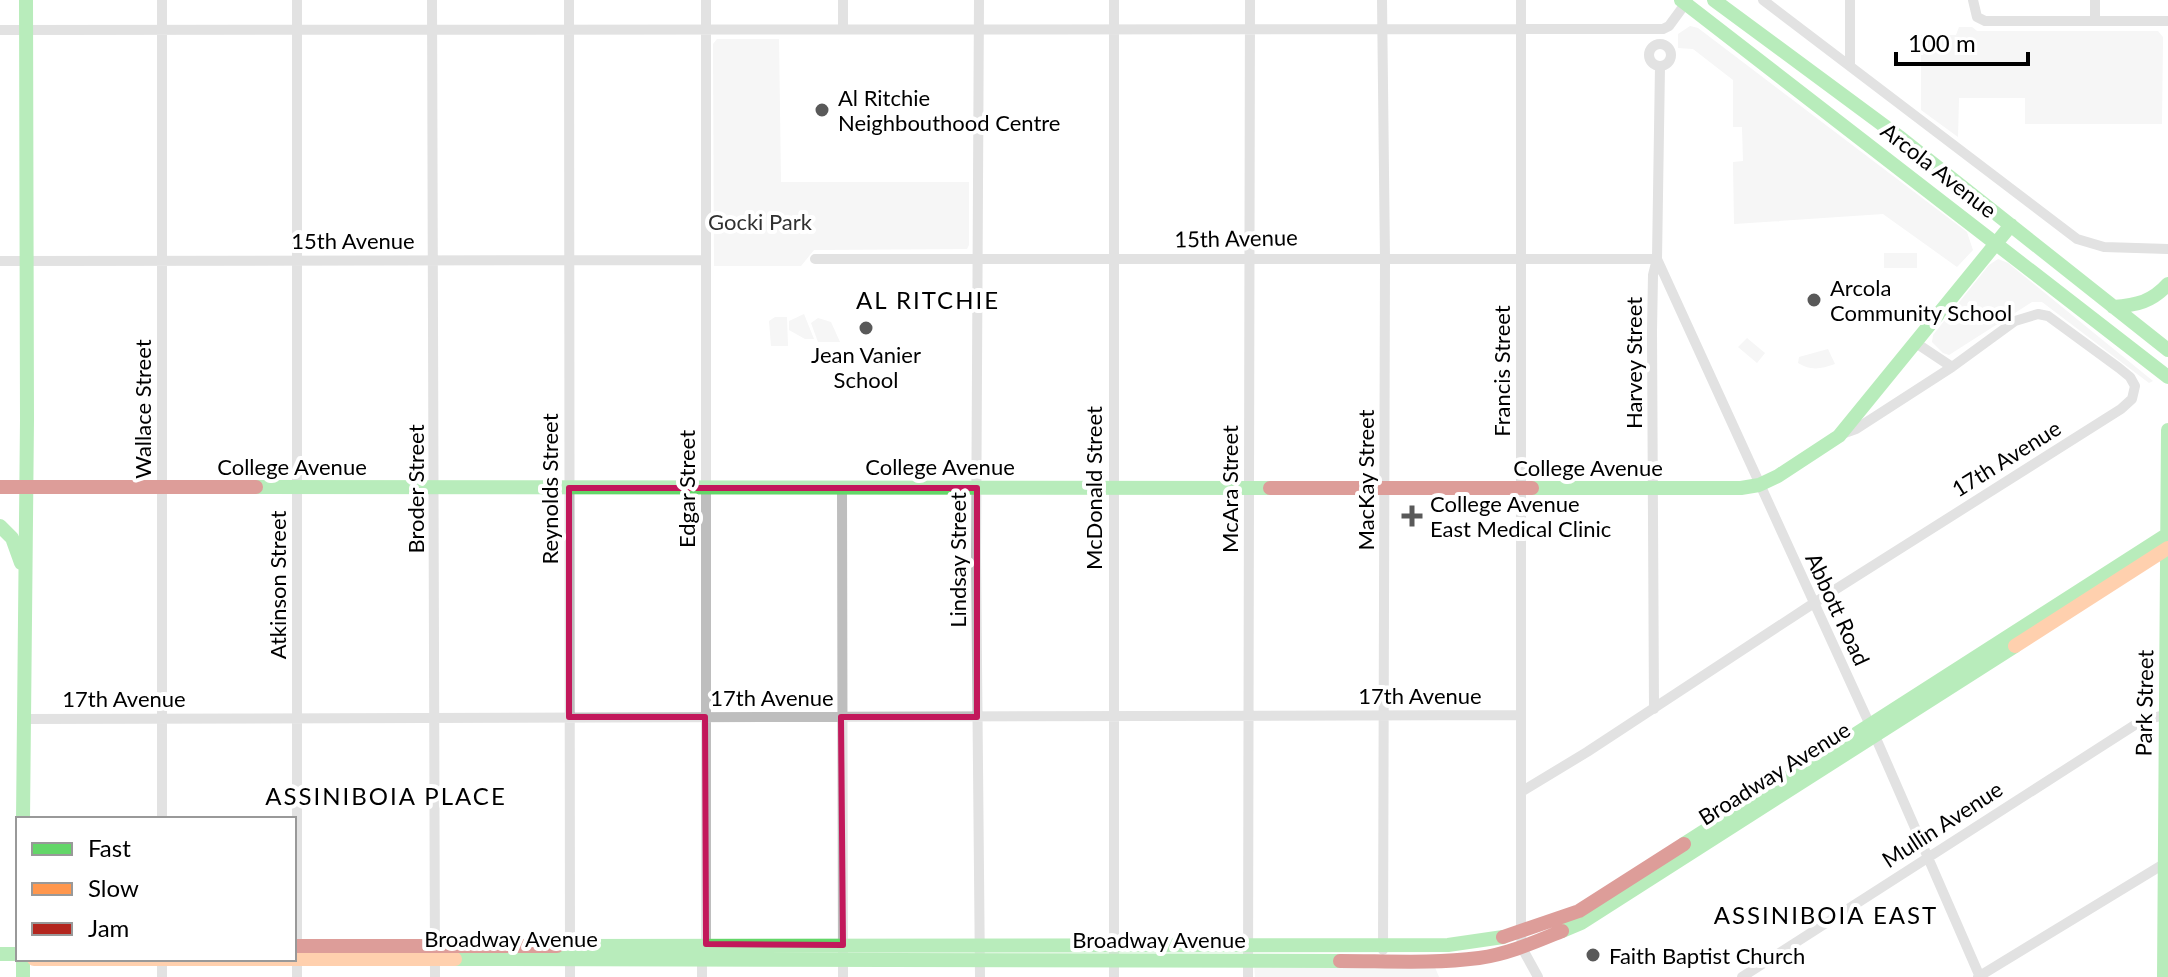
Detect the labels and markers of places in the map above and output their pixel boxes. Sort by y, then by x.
place label: Al Ritchie Neighbouthood Centre [838,84,1060,136]
marker: Al Ritchie Neighbouthood Centre [813,101,831,119]
place label: Arcola Community School [1830,274,2012,326]
marker: Arcola Community School [1805,291,1823,309]
marker: Jean Vanier School [857,319,875,337]
place label: Jean Vanier School [811,341,921,393]
place label: College Avenue East Medical Clinic [1430,490,1611,542]
marker: College Avenue East Medical Clinic [1401,505,1423,527]
place label: Faith Baptist Church [1609,942,1805,969]
marker: Faith Baptist Church [1584,946,1602,964]

